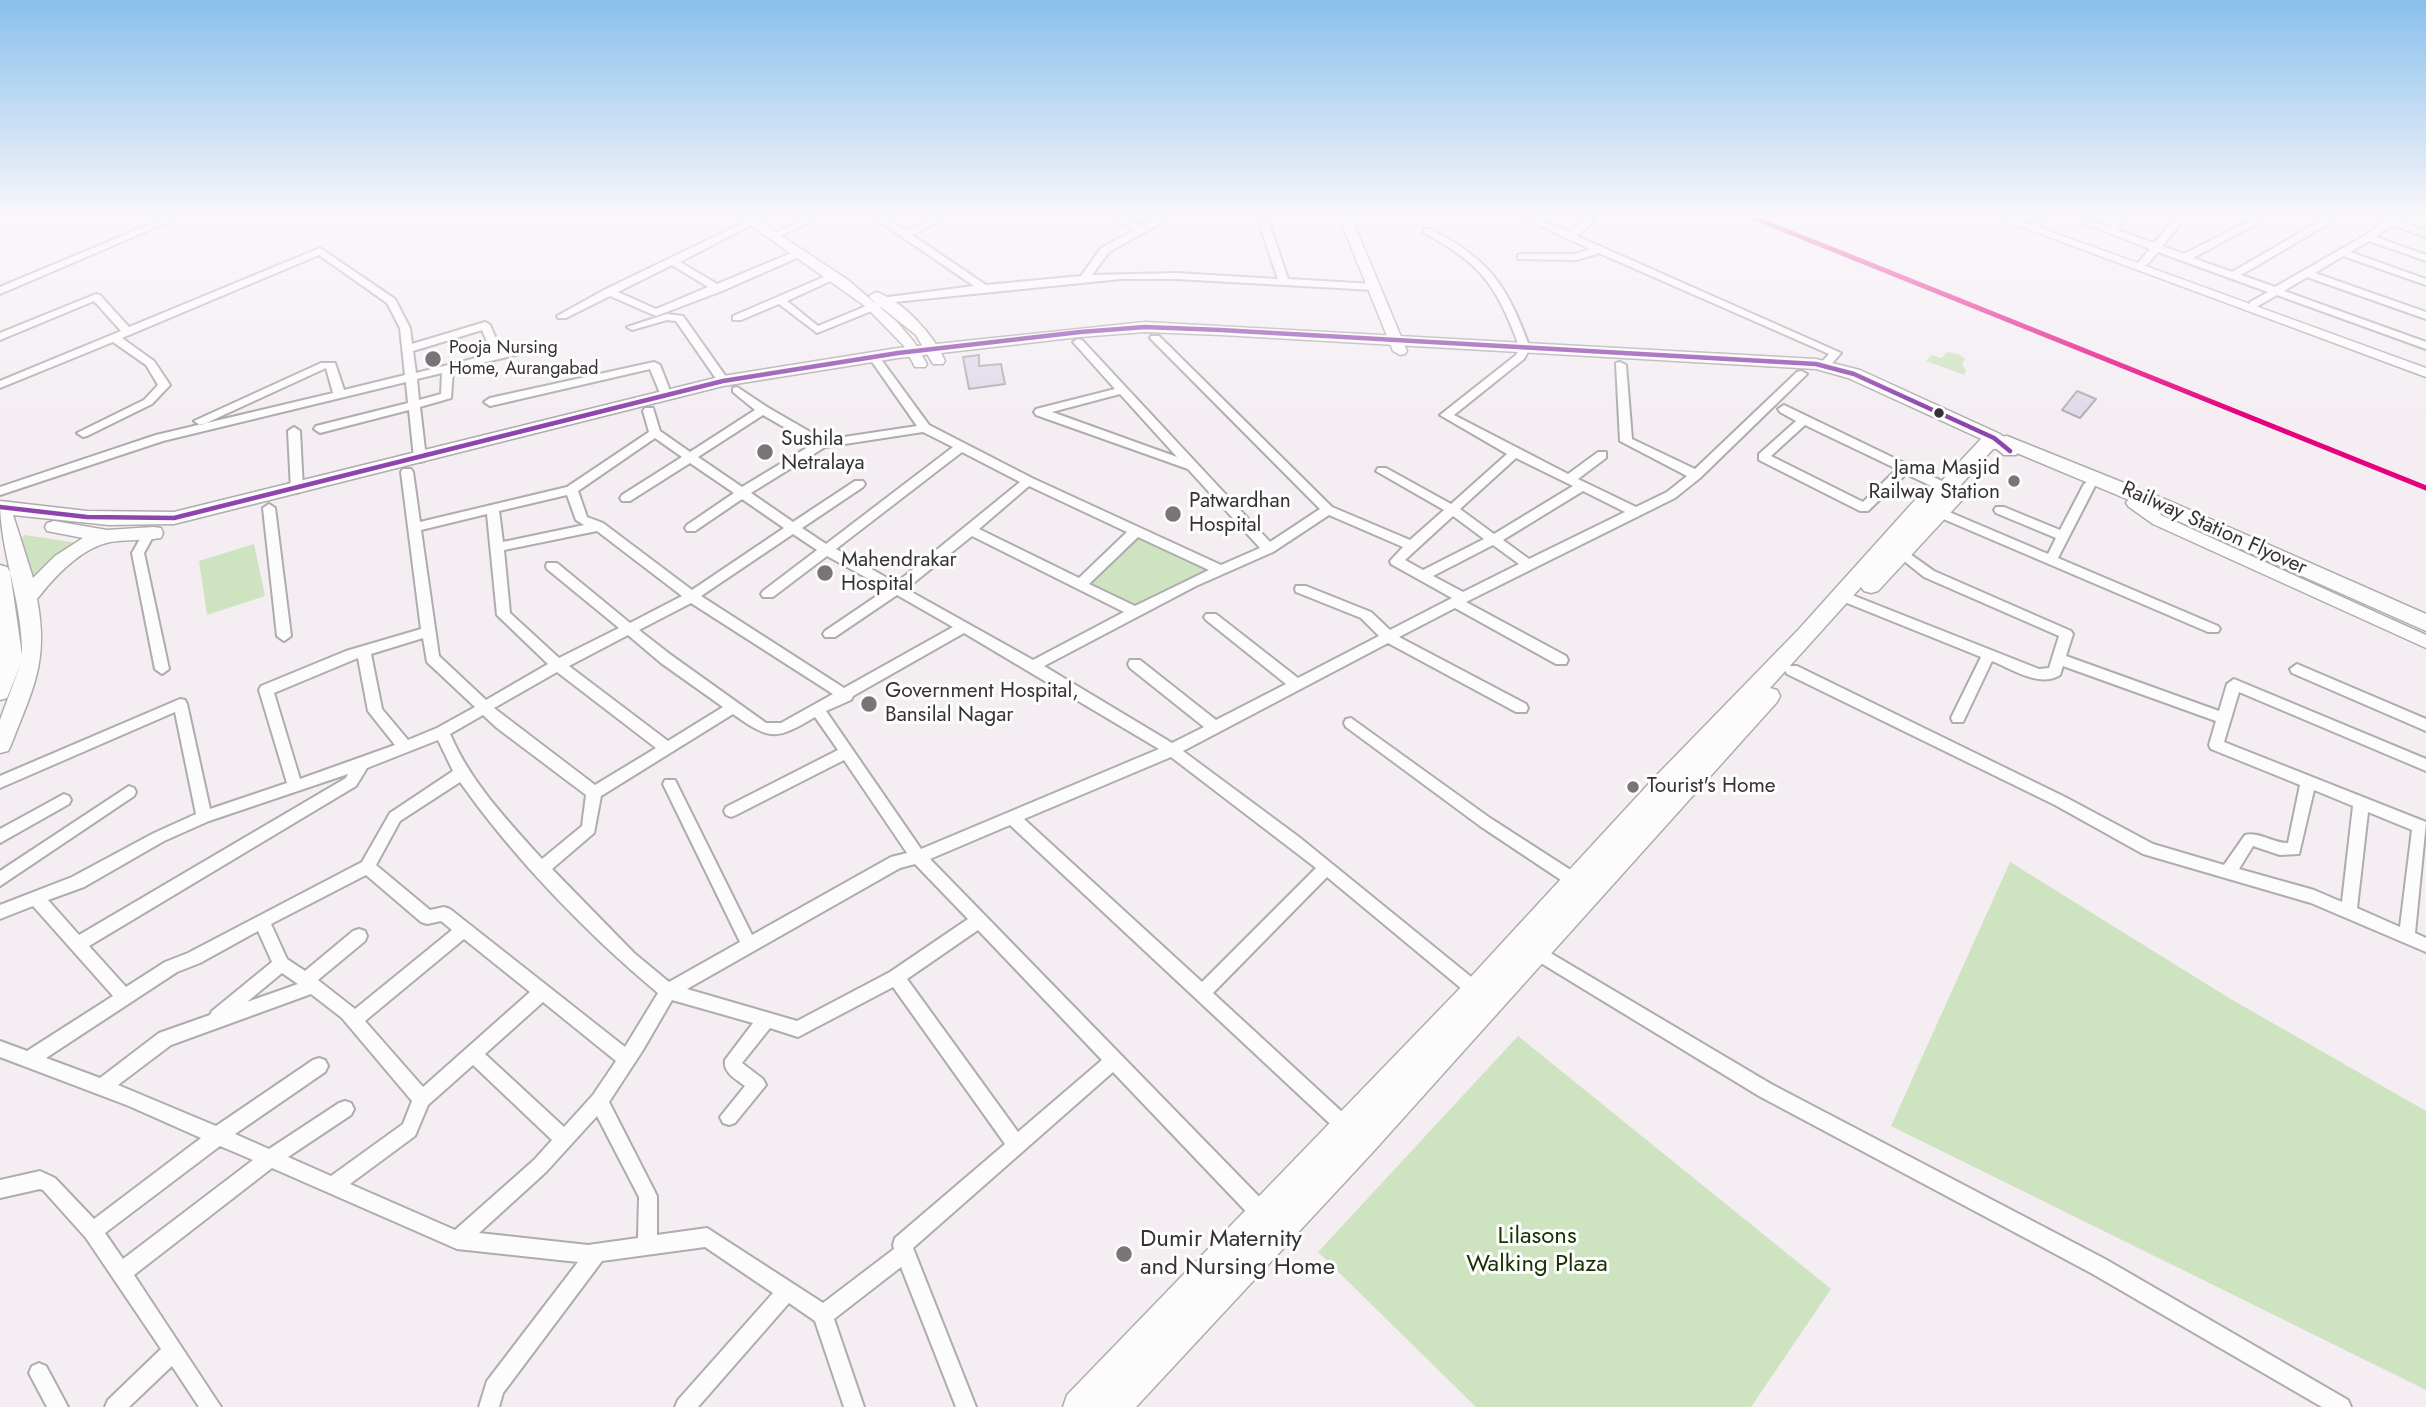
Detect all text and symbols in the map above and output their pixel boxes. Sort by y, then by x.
place label: Pooja Nursing Home, Aurangabad [449,338,598,380]
marker: Pooja Nursing Home, Aurangabad [423,349,443,369]
unlabelled marker [1932,406,1946,420]
place label: Sushila Netralaya [781,427,865,477]
marker: Sushila Netralaya [755,442,775,462]
place label: Jama Masjid Railway Station [1868,456,2000,506]
marker: Jama Masjid Railway Station [2006,473,2022,489]
street label: Railway Station Flyover [2117,477,2311,581]
place label: Patwardhan Hospital [1189,489,1291,539]
marker: Patwardhan Hospital [1163,504,1183,524]
place label: Mahendrakar Hospital [841,548,957,598]
marker: Mahendrakar Hospital [815,563,835,583]
place label: Government Hospital, Bansilal Nagar [885,679,1079,729]
marker: Government Hospital, Bansilal Nagar [859,694,879,714]
place label: Tourist's Home [1647,774,1776,800]
marker: Tourist's Home [1625,779,1641,795]
park label: Lilasons Walking Plaza [1466,1223,1608,1279]
place label: Dumir Maternity and Nursing Home [1140,1226,1335,1282]
marker: Dumir Maternity and Nursing Home [1114,1244,1134,1264]

